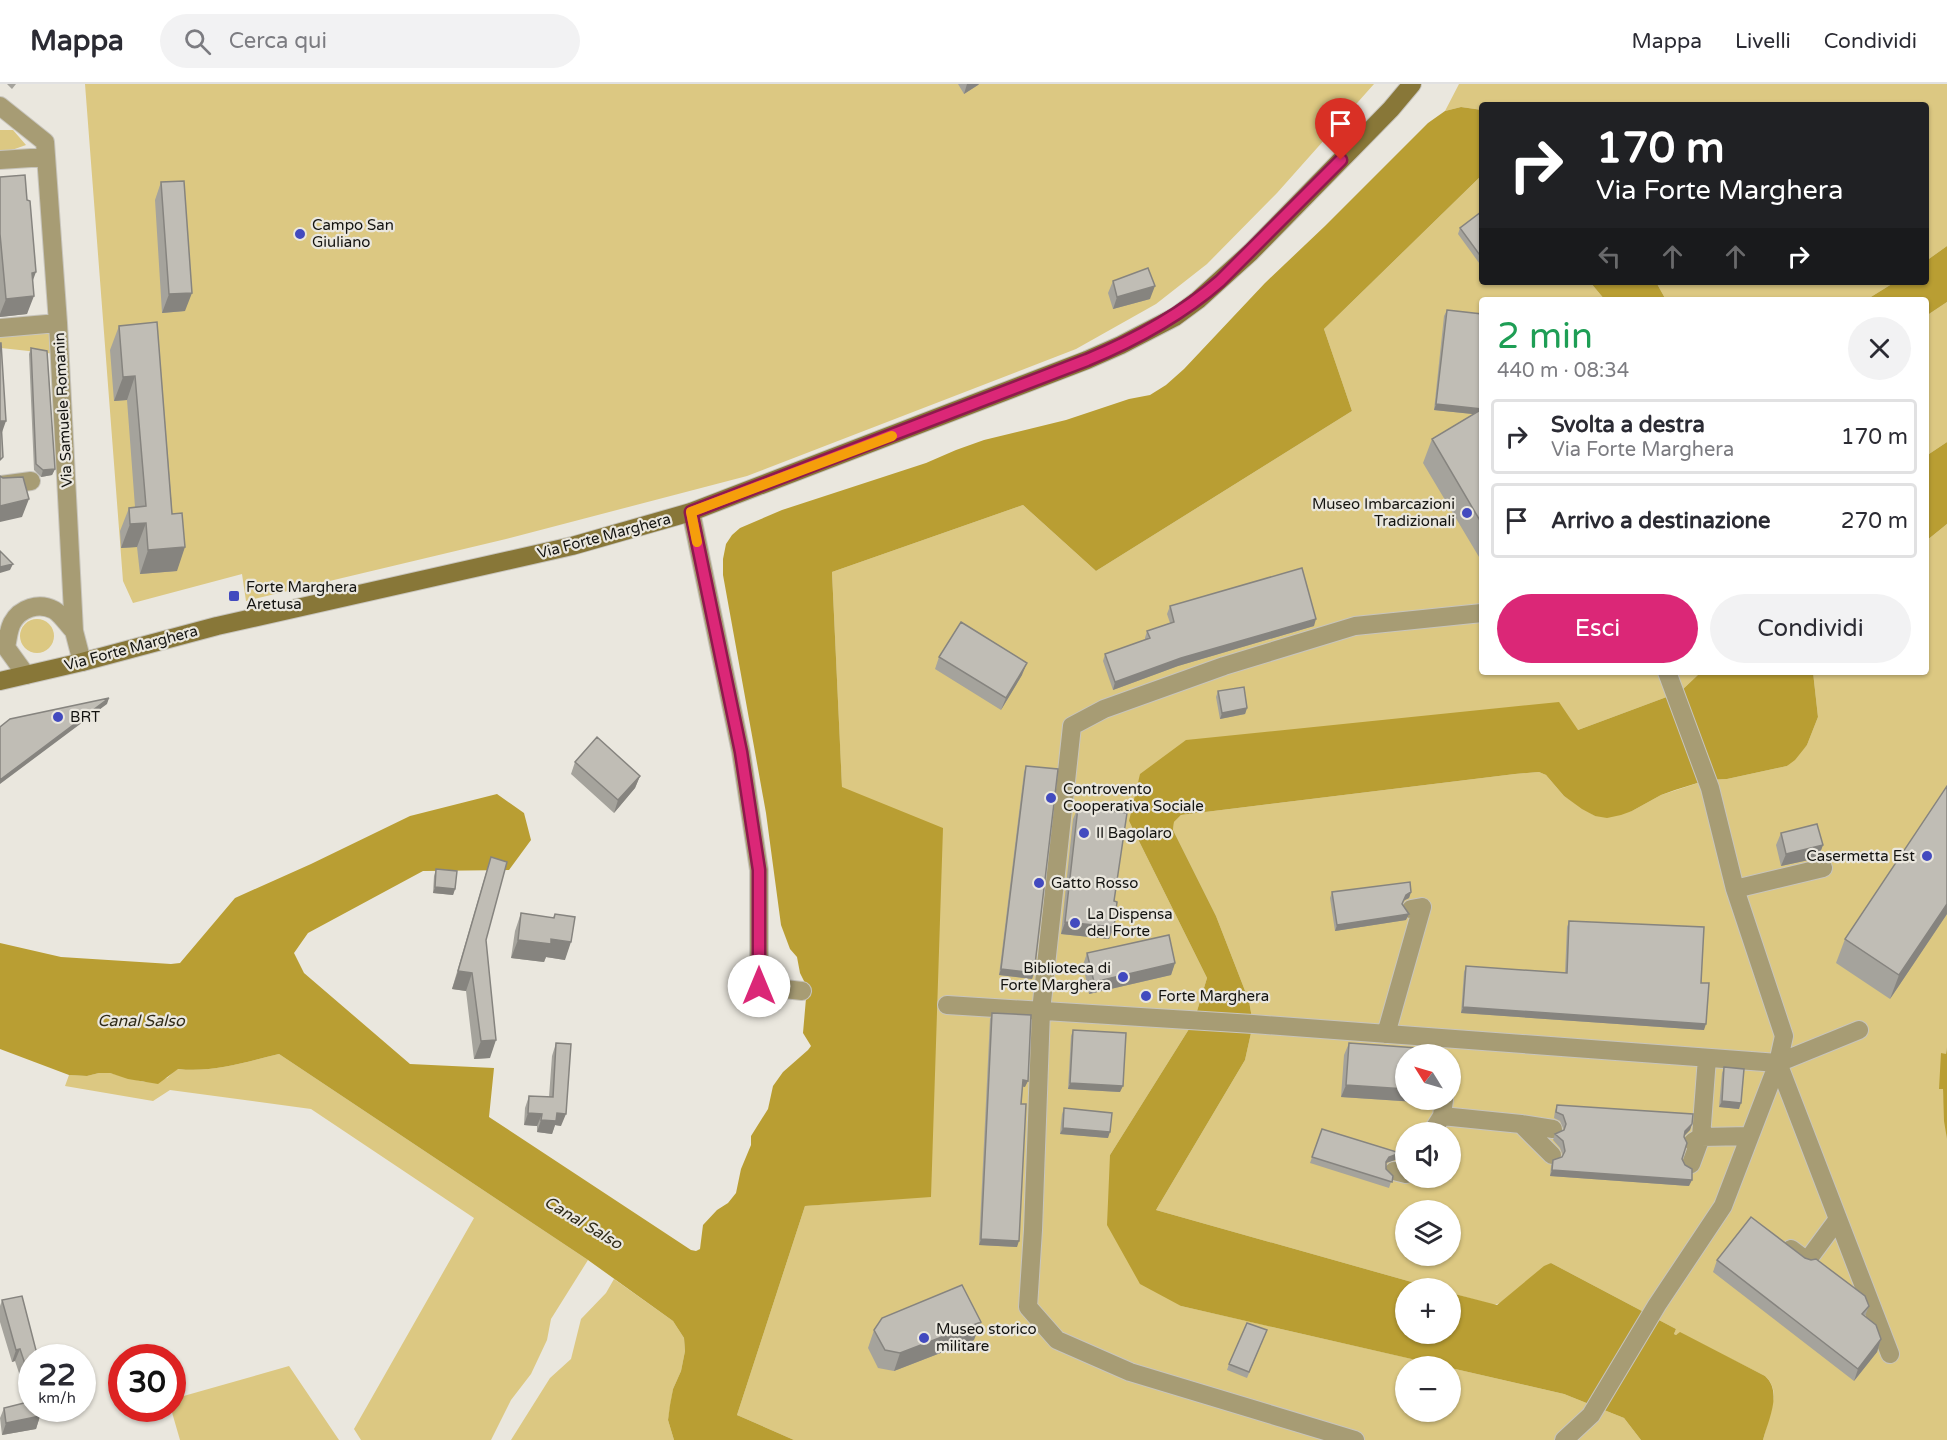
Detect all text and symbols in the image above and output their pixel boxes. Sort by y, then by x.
search box [160,14,580,68]
text: Mappa [30,24,124,58]
icon: search [181,25,214,58]
text: Cerca qui [229,28,327,54]
text: Mappa [1632,29,1702,54]
text: Livelli [1735,29,1791,54]
text: Condividi [1824,29,1917,54]
pin [1315,98,1366,160]
icon: arrive [1324,107,1357,140]
text: 170 m [1596,123,1725,174]
icon: right [1497,126,1575,204]
text: Via Forte Marghera [1596,174,1843,207]
place label: Campo San Giuliano [312,216,394,251]
marker: Campo San Giuliano [293,227,307,241]
icon: left [1593,240,1626,273]
icon: ahead [1656,240,1689,273]
icon: ahead [1719,240,1752,273]
icon: right [1782,240,1815,273]
text: 2 min [1497,315,1593,358]
button: close [1848,317,1911,380]
street label: Via Samuele Romanin [50,332,76,488]
text: 440 m · 08:34 [1497,359,1629,383]
text: Svolta a destra [1551,412,1705,438]
icon: right [1500,420,1533,453]
text: 170 m [1841,424,1908,450]
text: Via Forte Marghera [1551,438,1734,462]
place label: Museo Imbarcazioni Tradizionali [1312,495,1455,530]
icon: arrive [1500,504,1533,537]
marker: Museo Imbarcazioni Tradizionali [1460,506,1474,520]
text: Arrivo a destinazione [1551,508,1770,534]
text: 270 m [1841,508,1908,534]
street label: Via Forte Marghera [535,510,673,562]
place label: Forte Marghera Aretusa [246,578,357,613]
marker: Forte Marghera Aretusa [227,589,241,603]
button: Esci [1497,594,1698,663]
button: Condividi [1710,594,1911,663]
street label: Via Forte Marghera [62,622,200,674]
place label: BRT [70,708,100,726]
marker: BRT [51,710,65,724]
place label: Controvento Cooperativa Sociale [1063,780,1204,815]
marker: Controvento Cooperativa Sociale [1044,791,1058,805]
place label: Il Bagolaro [1096,824,1172,842]
marker: Il Bagolaro [1077,826,1091,840]
place label: Casermetta Est [1806,847,1915,865]
marker: Casermetta Est [1920,849,1934,863]
place label: Gatto Rosso [1051,874,1138,892]
marker: Gatto Rosso [1032,876,1046,890]
place label: La Dispensa del Forte [1087,905,1173,940]
marker: La Dispensa del Forte [1068,916,1082,930]
position arrow [727,954,791,1018]
place label: Biblioteca di Forte Marghera [1000,959,1111,994]
marker: Biblioteca di Forte Marghera [1116,970,1130,984]
place label: Forte Marghera [1158,987,1269,1005]
marker: Forte Marghera [1139,989,1153,1003]
water label: Canal Salso [97,1011,186,1031]
north arrow [1395,1044,1461,1110]
map controls [1395,1044,1461,1422]
button: sound [1395,1122,1461,1188]
water label: Canal Salso [540,1192,627,1255]
button: layers [1395,1200,1461,1266]
button: + [1395,1278,1461,1344]
place label: Museo storico militare [936,1320,1037,1355]
marker: Museo storico militare [917,1331,931,1345]
speed limit sign: 30 [108,1344,186,1422]
button: − [1395,1356,1461,1422]
text: 22 [38,1357,76,1394]
text: km/h [38,1389,76,1407]

